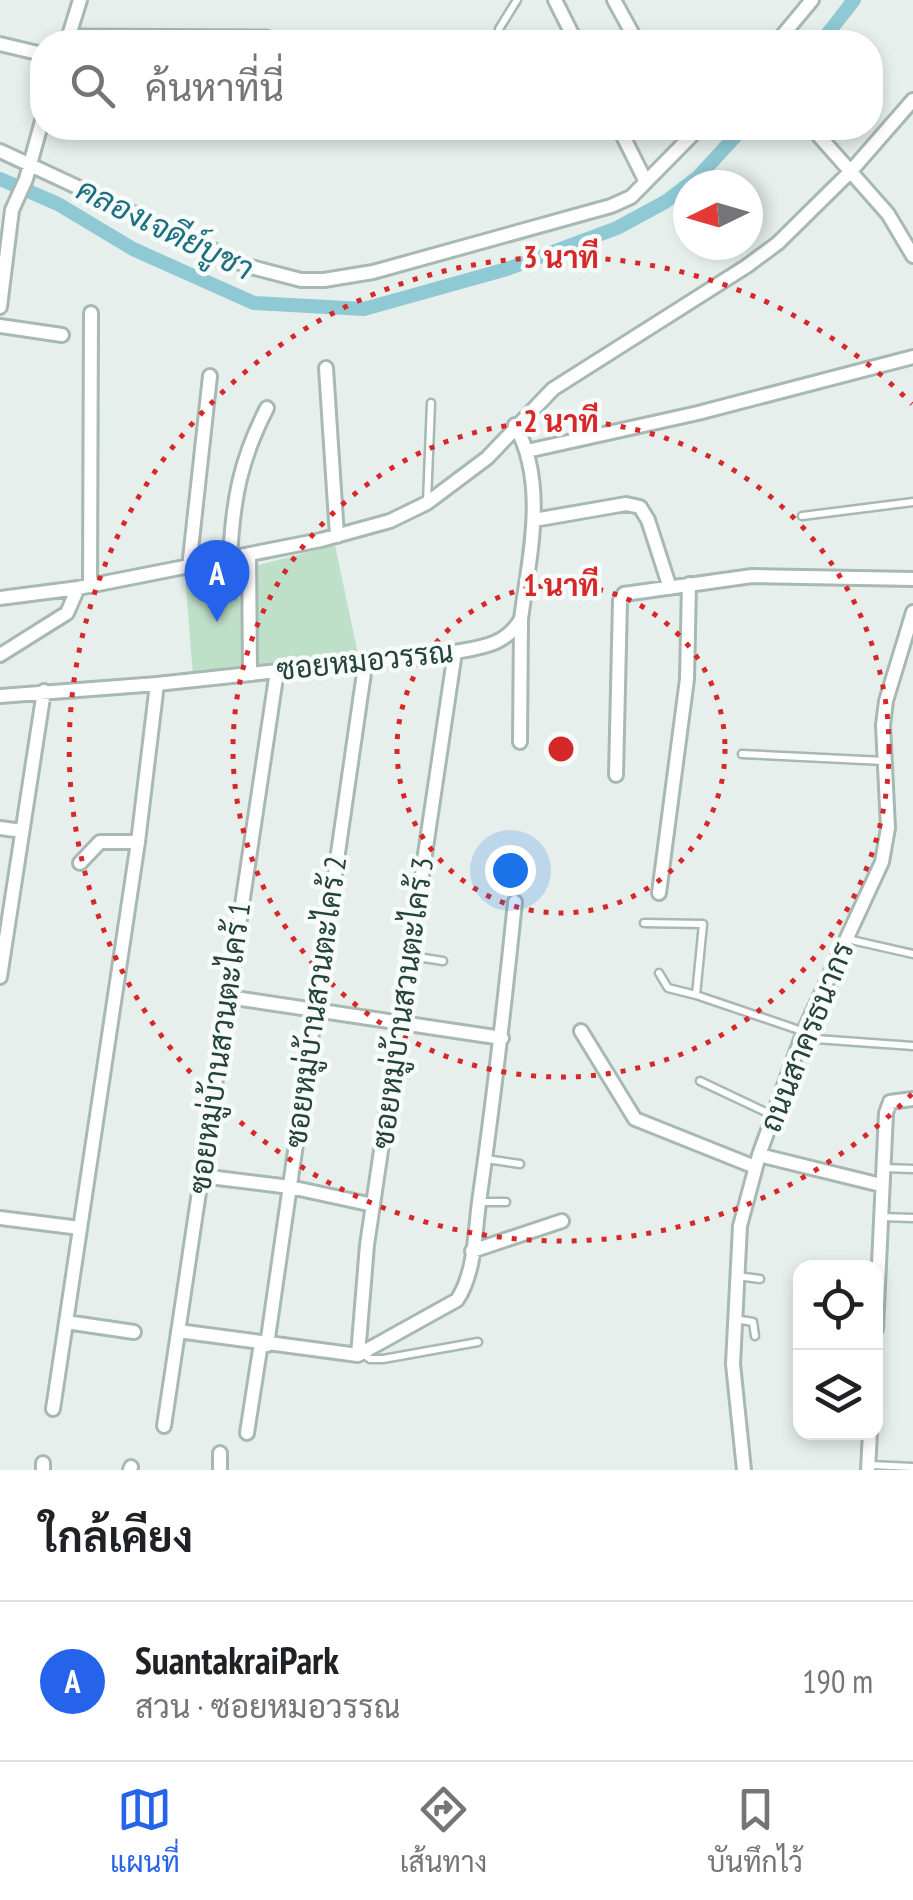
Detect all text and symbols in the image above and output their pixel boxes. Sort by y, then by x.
search box [30,30,883,140]
icon: search [65,58,120,113]
text: ค้นหาที่นี่ [145,62,284,111]
water label: คลองเจดีย์บูชา [69,167,261,291]
north arrow [673,170,763,260]
text: 3 นาที [523,237,599,276]
text: 2 นาที [523,401,599,440]
pin: A [184,540,250,622]
text: 1 นาที [523,565,599,604]
street label: ซอยหมอวรรณ [274,631,455,688]
centre of rings [543,731,579,767]
your location [485,845,536,896]
street label: ซอยหมู่บ้านสวนตะไคร้ 2 [275,853,356,1150]
street label: ซอยหมู่บ้านสวนตะไคร้ 3 [362,854,443,1151]
street label: ซอยหมู่บ้านสวนตะไคร้ 1 [179,899,260,1196]
street label: ถนนสาครธนากร [750,936,862,1137]
map controls [793,1260,883,1440]
button: locate [793,1260,883,1350]
button: layers [793,1350,883,1440]
text: ใกล้เคียง [40,1509,193,1564]
text: SuantakraiPark [135,1635,339,1684]
text: A [64,1660,81,1702]
text: 190 m [802,1660,873,1702]
text: สวน · ซอยหมอวรรณ [135,1685,400,1727]
tab: แผนที่ [110,1782,180,1880]
tab: เส้นทาง [400,1782,487,1880]
tab: บันทึกไว้ [707,1782,803,1880]

